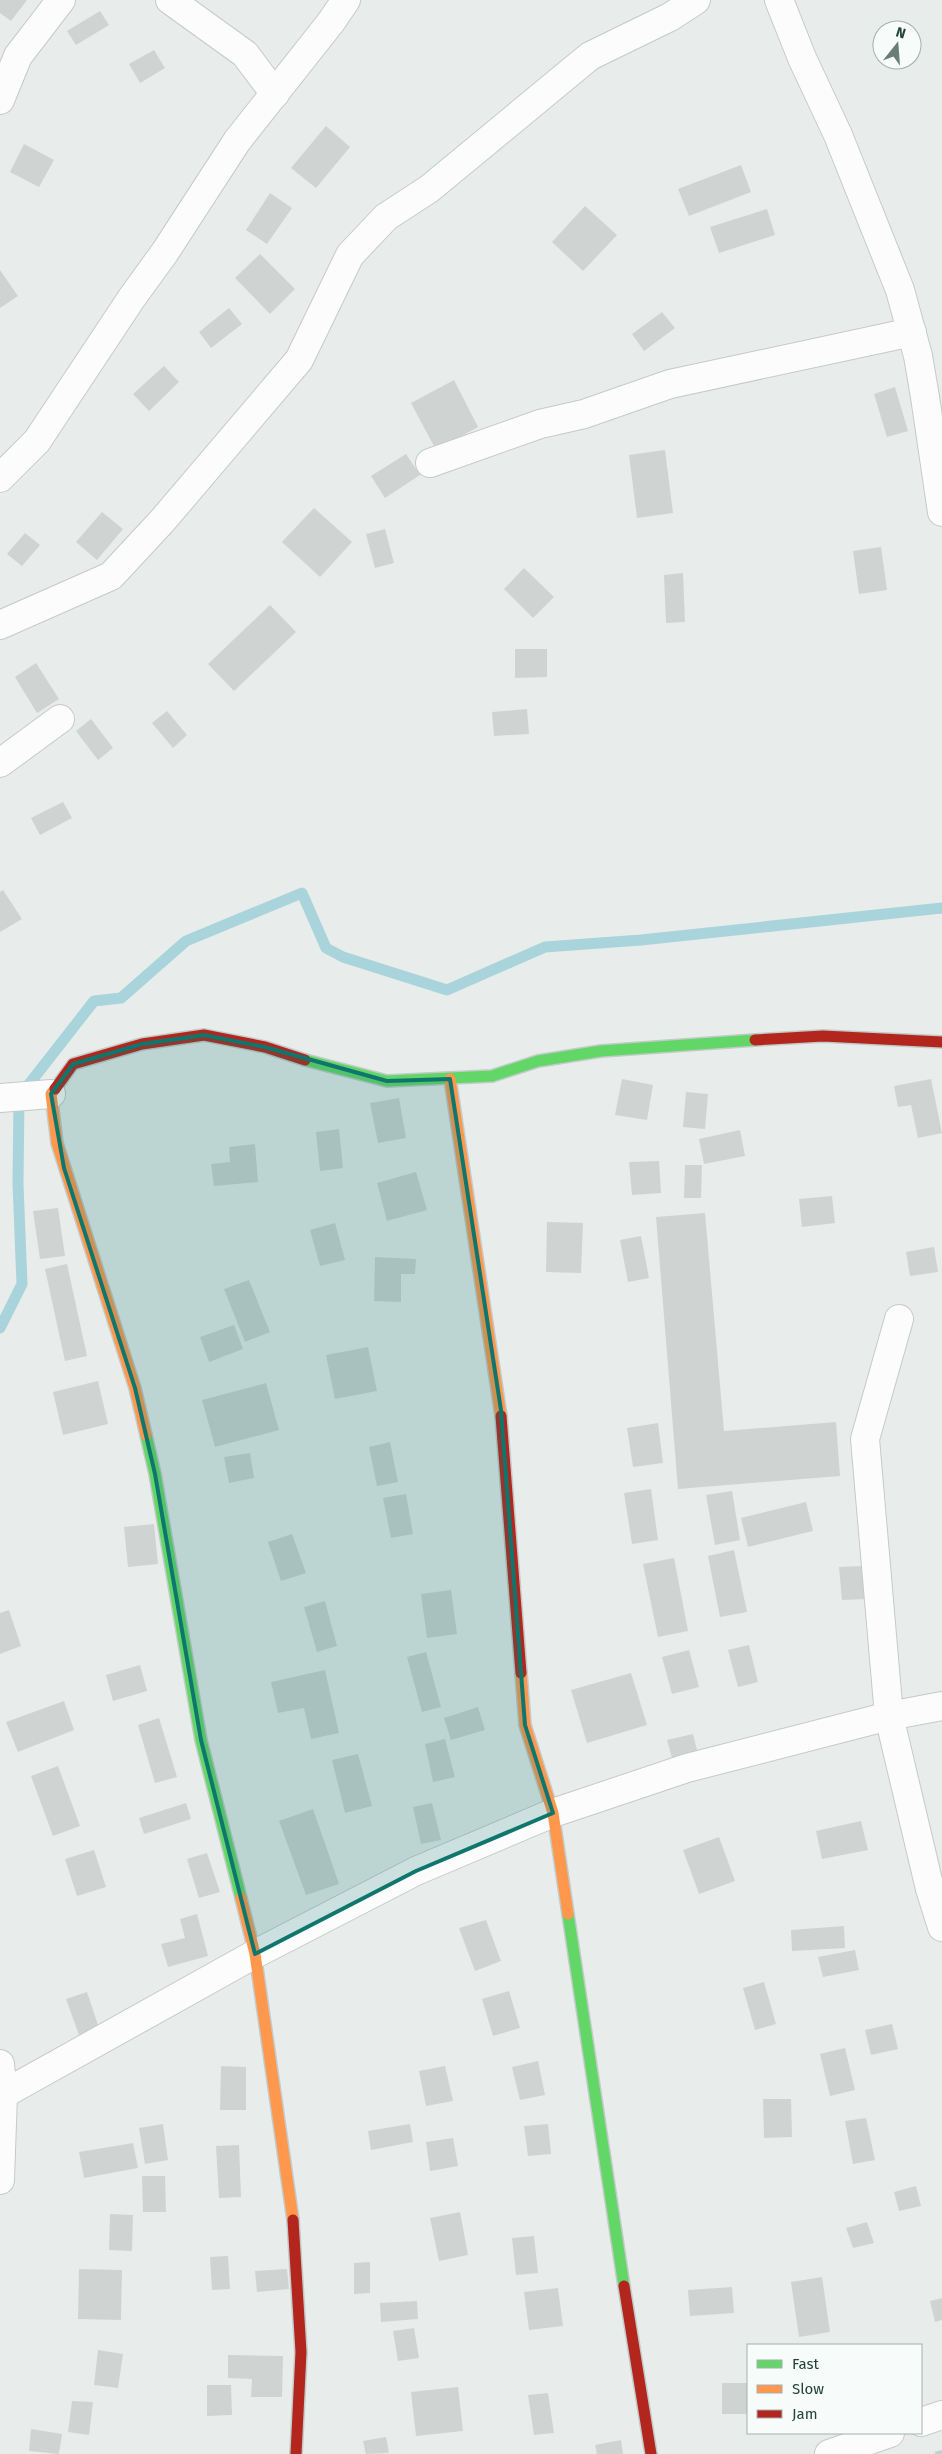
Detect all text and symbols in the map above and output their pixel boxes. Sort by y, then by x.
north arrow [872,20,922,70]
text: N [894,24,908,43]
legend [747,2344,922,2434]
text: Fast [792,2355,819,2373]
text: Slow [792,2380,824,2398]
text: Jam [792,2405,818,2423]

